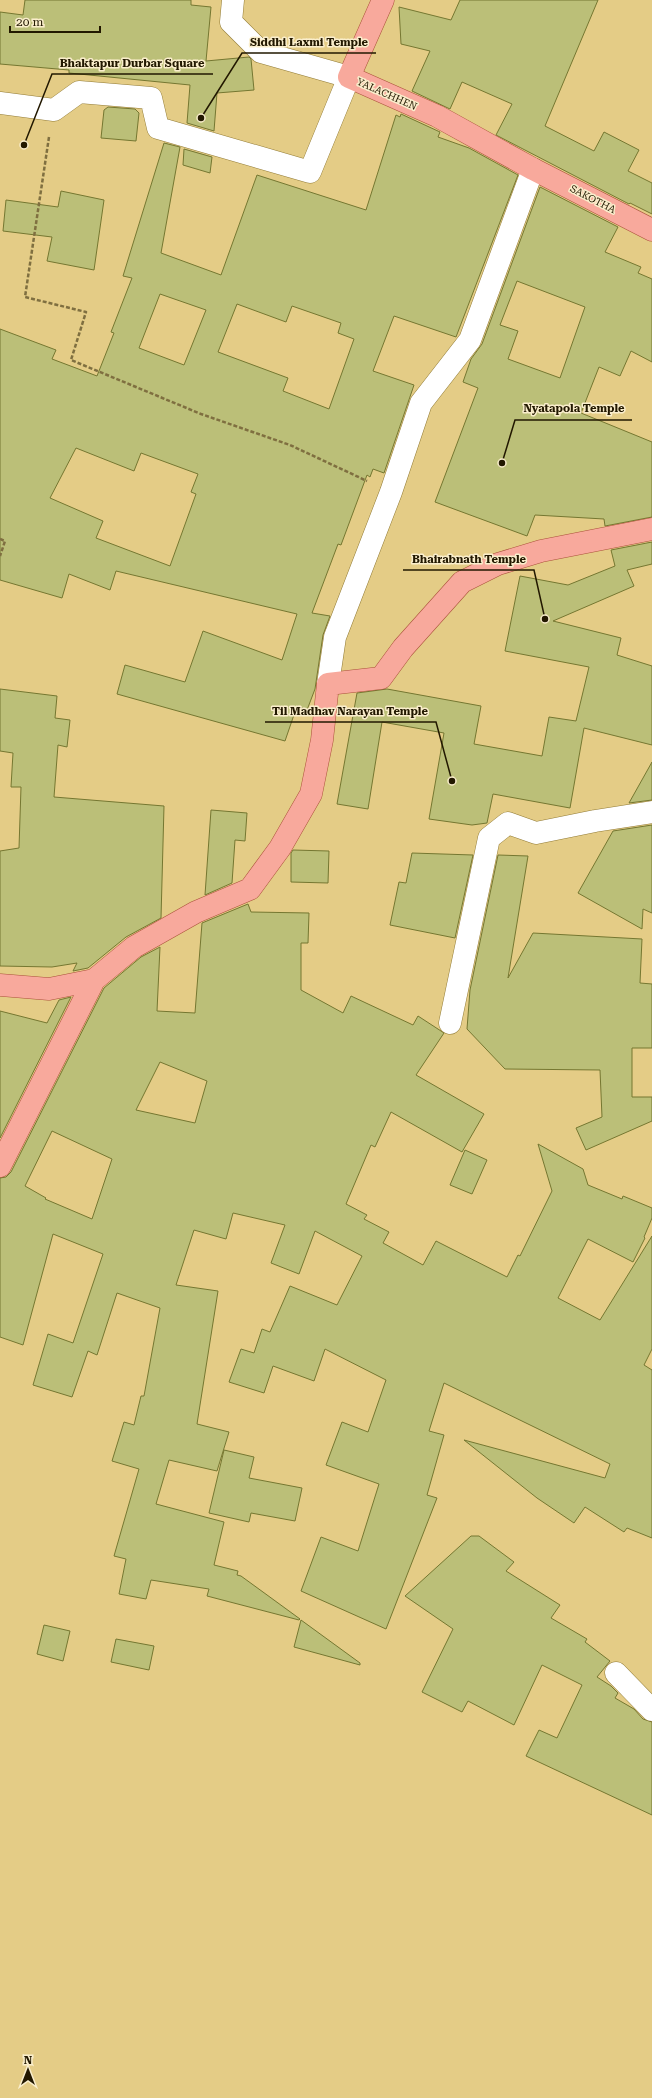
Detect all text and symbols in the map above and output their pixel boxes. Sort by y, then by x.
scale bar [10,8,100,34]
text: 20 m [16,15,43,29]
callout: Siddhi Laxmi Temple [242,30,376,53]
text: Siddhi Laxmi Temple [250,36,369,49]
callout: Bhaktapur Durbar Square [52,51,213,74]
text: Bhaktapur Durbar Square [60,57,205,70]
street label: YALACHHEN [355,76,419,112]
street label: SAKOTHA [568,183,618,215]
callout: Nyatapola Temple [515,397,632,420]
text: Nyatapola Temple [523,402,625,415]
callout: Bhairabnath Temple [403,547,534,570]
text: Bhairabnath Temple [412,553,527,566]
callout: Til Madhav Narayan Temple [265,699,436,722]
text: Til Madhav Narayan Temple [272,705,428,718]
north arrow [8,2050,48,2090]
text: N [24,2054,33,2067]

